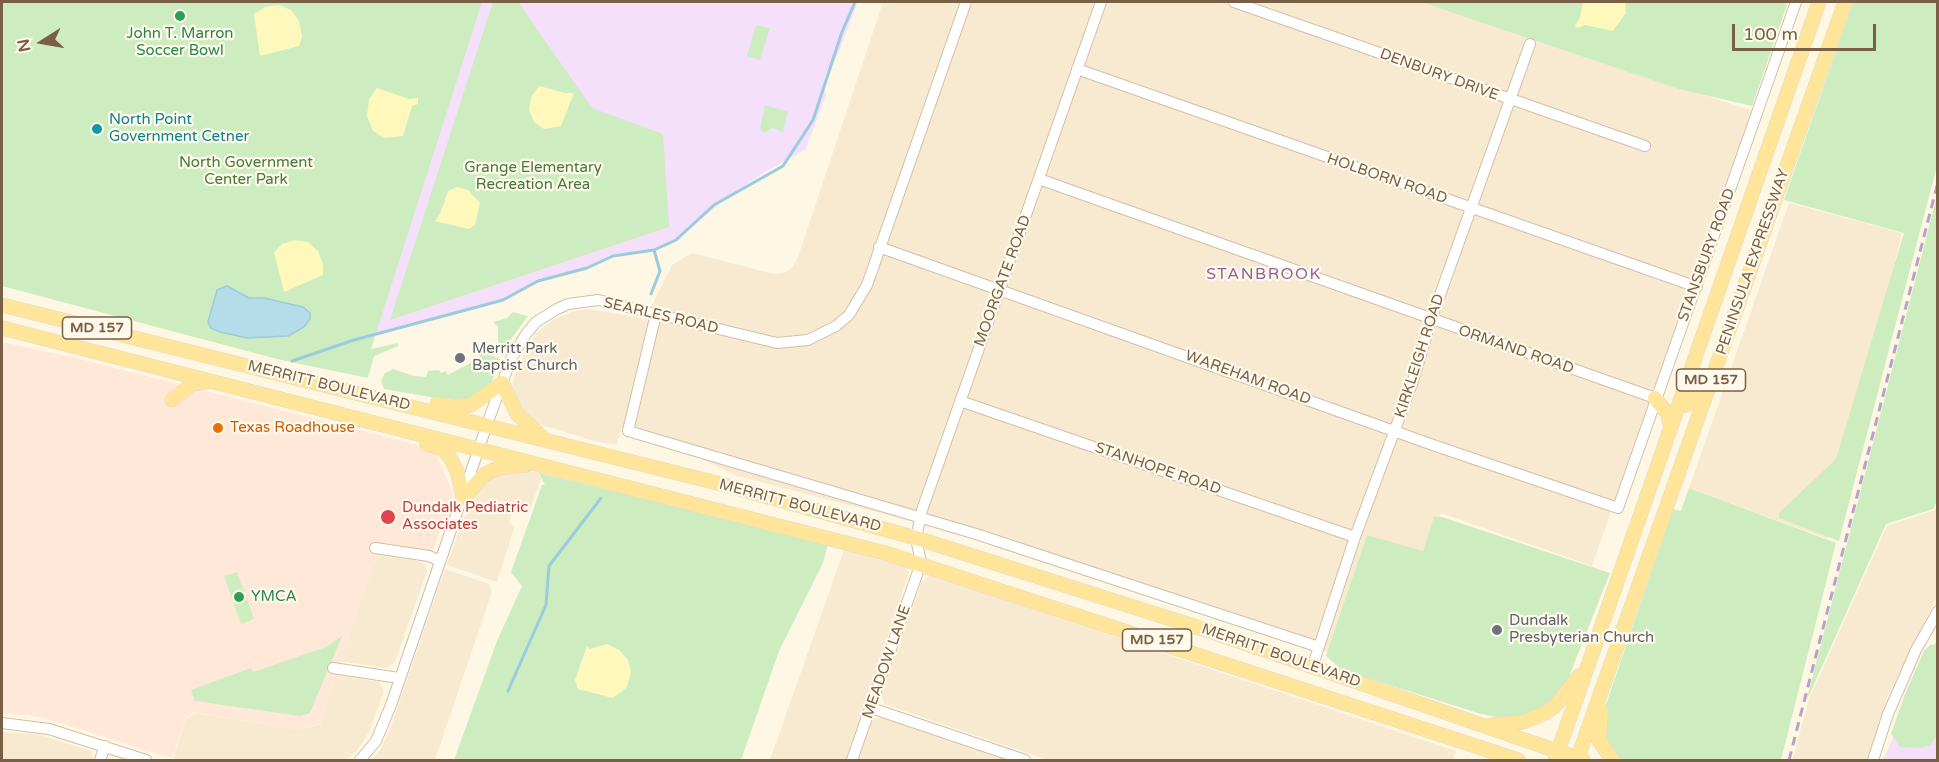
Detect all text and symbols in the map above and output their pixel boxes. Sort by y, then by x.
marker: John T. Marron Soccer Bowl [173,9,187,23]
north arrow [12,12,72,72]
scale bar [1735,12,1879,50]
text: 100 m [1743,23,1798,45]
place label: John T. Marron Soccer Bowl [127,25,233,60]
text: N [13,37,35,54]
street label: DENBURY DRIVE [1377,45,1501,105]
place label: North Point Government Cetner [109,111,249,146]
marker: North Point Government Cetner [90,122,104,136]
street label: HOLBORN ROAD [1324,150,1450,208]
park label: North Government Center Park [179,154,313,189]
park label: Grange Elementary Recreation Area [464,159,602,194]
street label: PENINSULA EXPRESSWAY [1713,167,1793,357]
street label: STANSBURY ROAD [1675,186,1739,324]
street label: MOORGATE ROAD [971,213,1035,349]
district label: STANBROOK [1206,265,1322,285]
street label: KIRKLEIGH ROAD [1391,292,1449,420]
street label: SEARLES ROAD [602,294,720,338]
road number: MD 157 [63,317,132,339]
street label: ORMAND ROAD [1456,322,1576,378]
place label: Merritt Park Baptist Church [472,340,578,375]
street label: WAREHAM ROAD [1183,347,1313,409]
marker: Merritt Park Baptist Church [453,351,467,365]
street label: MERRITT BOULEVARD [246,357,412,415]
road number: MD 157 [1676,369,1746,391]
place label: Texas Roadhouse [230,419,355,437]
marker: Texas Roadhouse [211,421,225,435]
street label: STANHOPE ROAD [1093,439,1223,499]
street label: MERRITT BOULEVARD [717,476,883,536]
place label: Dundalk Pediatric Associates [402,499,528,534]
marker: Dundalk Pediatric Associates [379,508,397,526]
place label: YMCA [251,588,297,606]
marker: YMCA [232,590,246,604]
street label: MEADOW LANE [859,603,915,721]
place label: Dundalk Presbyterian Church [1509,612,1654,647]
street label: MERRITT BOULEVARD [1199,620,1363,692]
marker: Dundalk Presbyterian Church [1490,623,1504,637]
road number: MD 157 [1122,629,1192,651]

